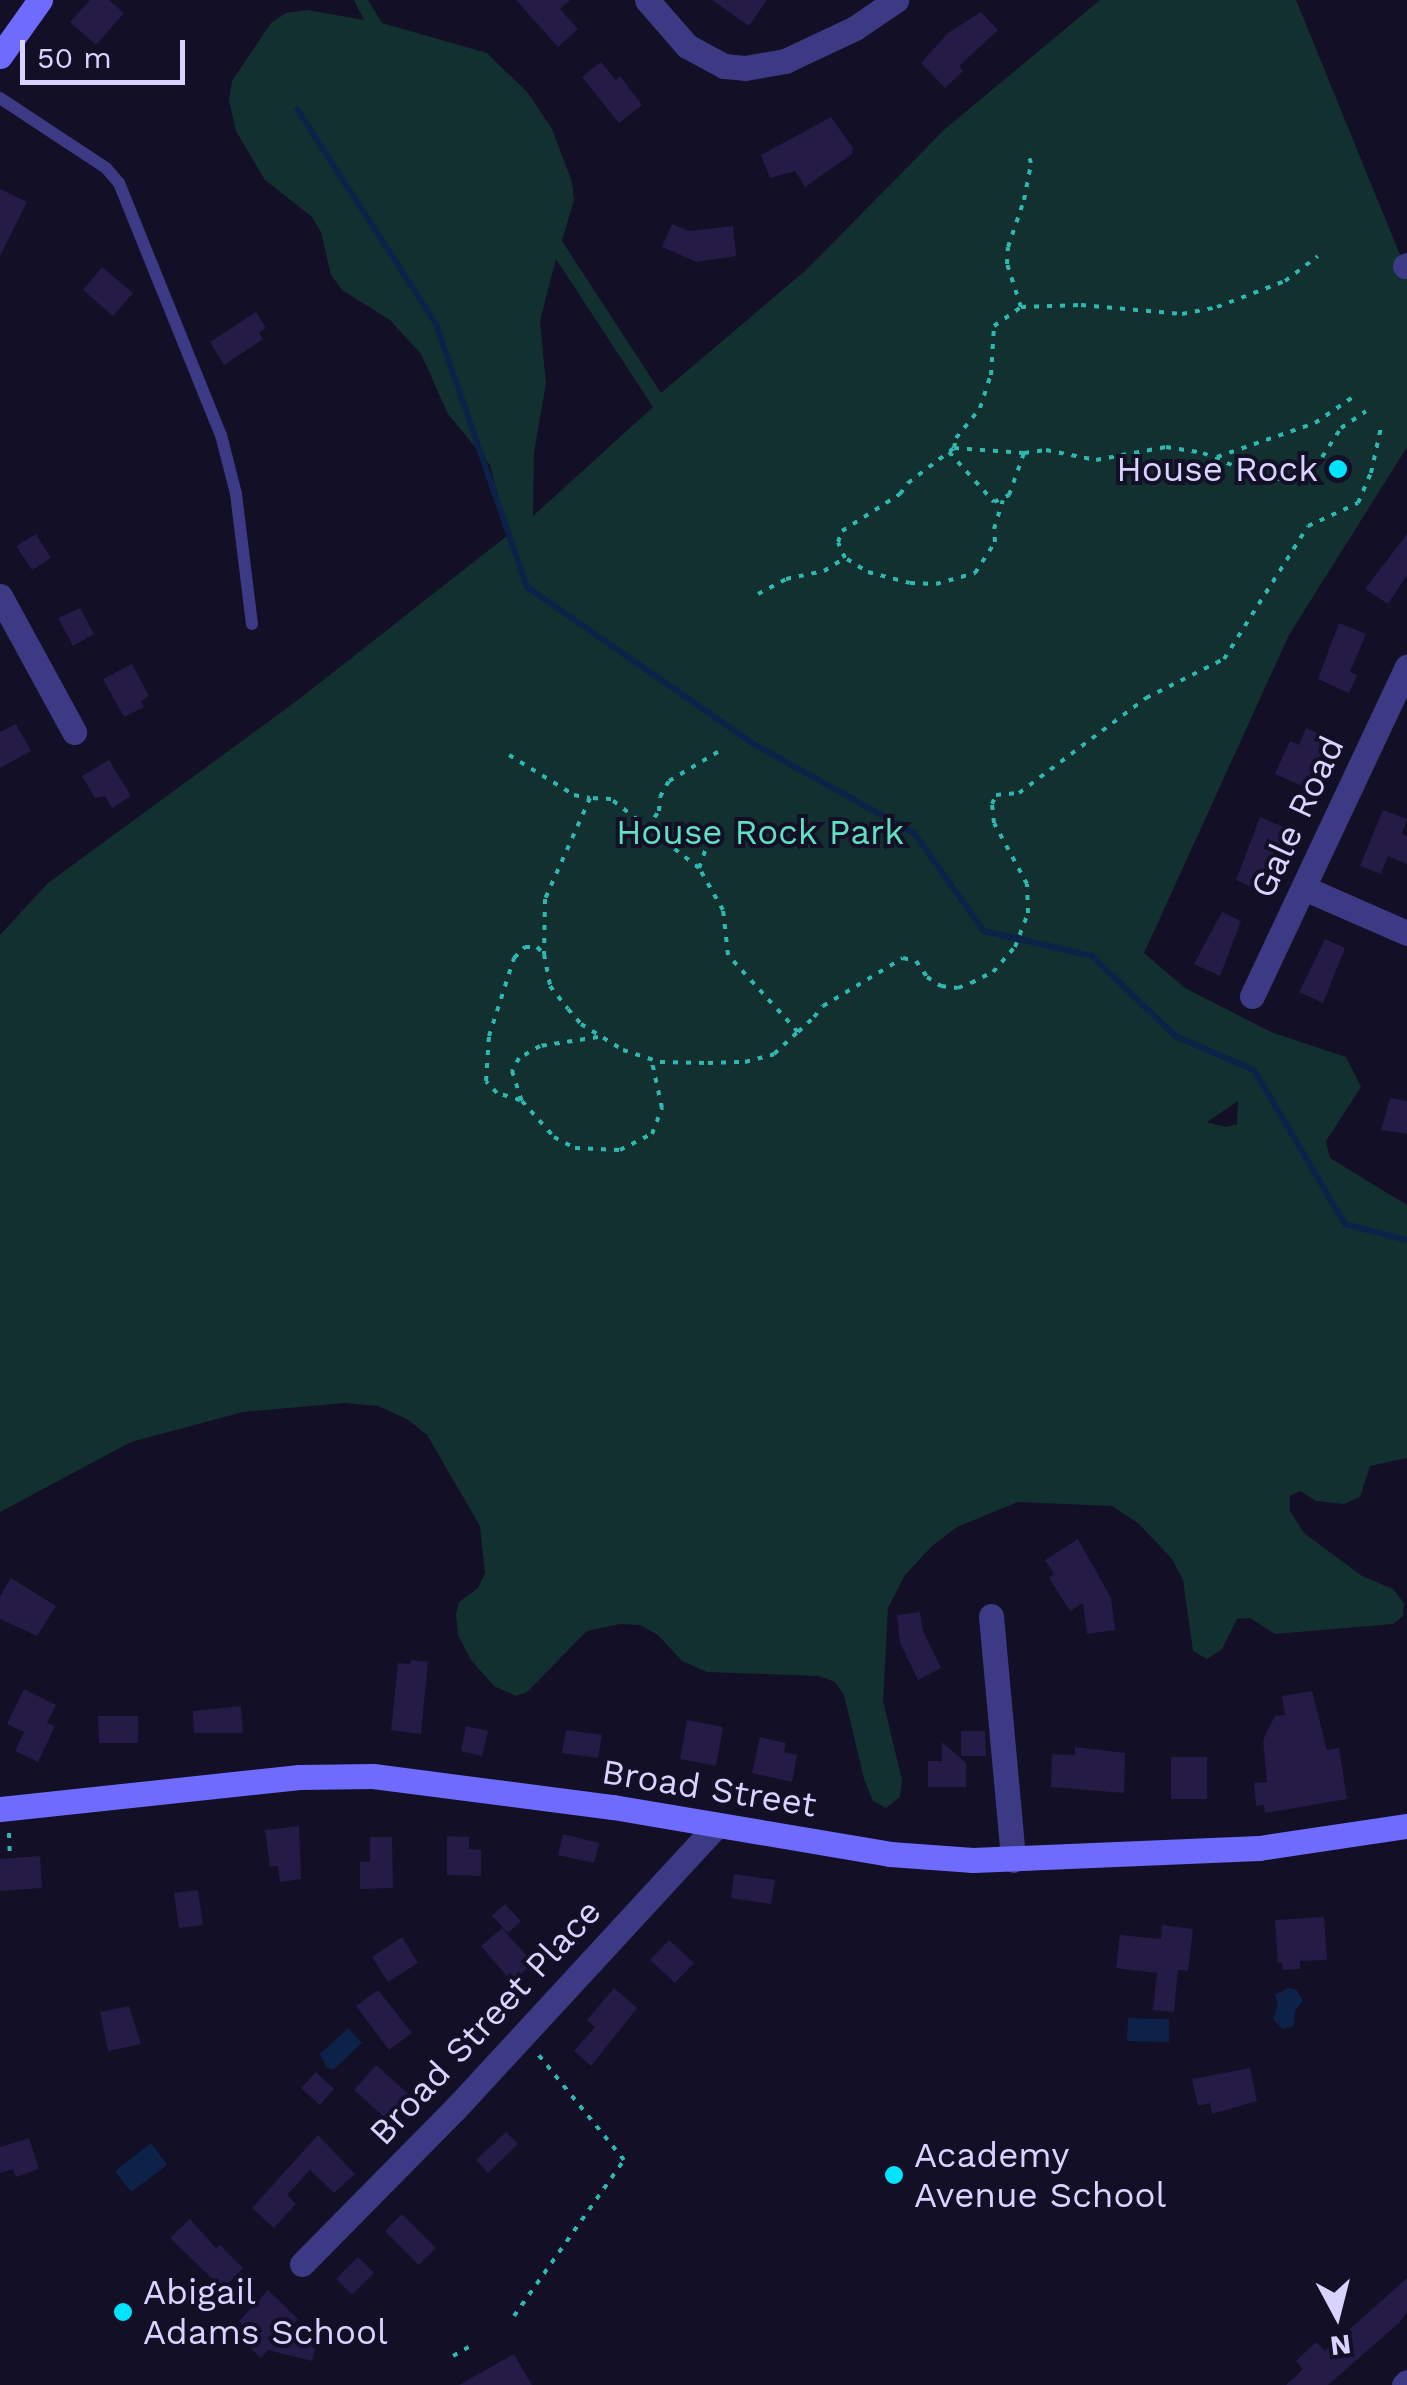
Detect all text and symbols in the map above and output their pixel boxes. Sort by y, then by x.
scale bar [25,20,190,82]
text: 50 m [37,40,112,75]
place label: House Rock [1116,448,1318,490]
marker: House Rock [1327,458,1349,480]
street label: Gale Road [1241,730,1353,904]
park label: House Rock Park [616,811,904,853]
street label: Broad Street [599,1750,819,1826]
street label: Broad Street Place [360,1891,610,2153]
place label: Academy Avenue School [914,2134,1166,2216]
marker: Academy Avenue School [883,2164,905,2186]
north arrow [1287,2265,1387,2365]
place label: Abigail Adams School [143,2271,388,2353]
marker: Abigail Adams School [112,2301,134,2323]
text: N [1328,2328,1353,2363]

